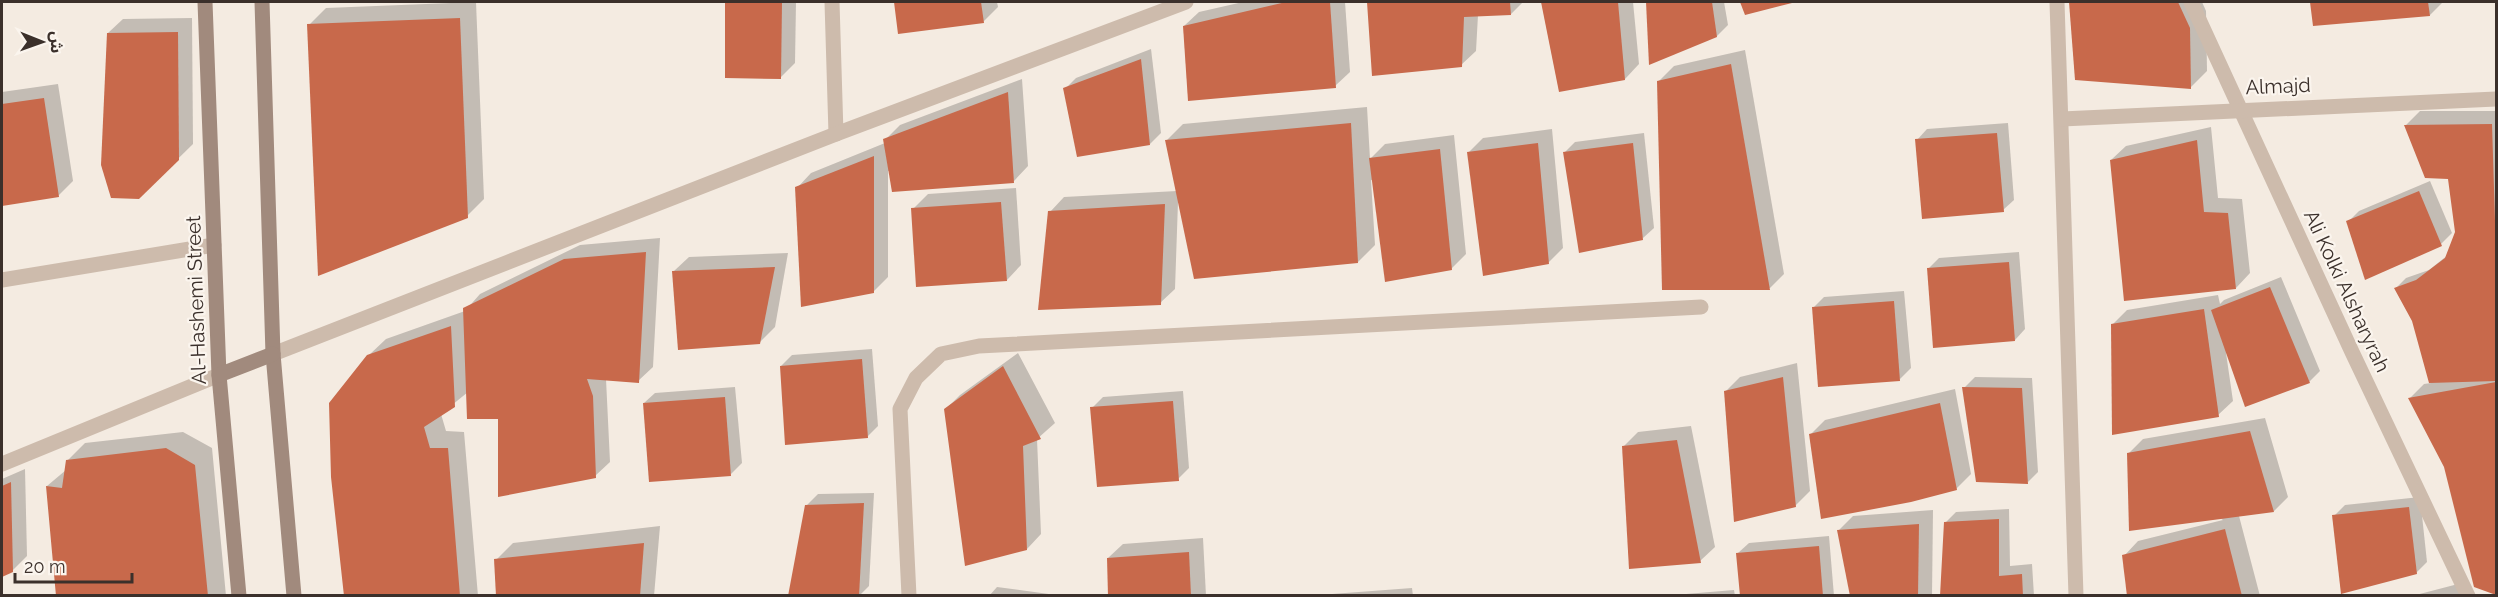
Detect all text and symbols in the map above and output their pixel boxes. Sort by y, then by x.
north arrow [12,12,72,72]
text: ش [47,31,66,53]
street label: Almajd [2245,73,2311,99]
street label: Ali Kolki Alsharyrah [2299,206,2395,376]
street label: Al-Hashemi Street [181,215,211,385]
scale bar [15,546,132,584]
text: 20 m [24,556,66,577]

